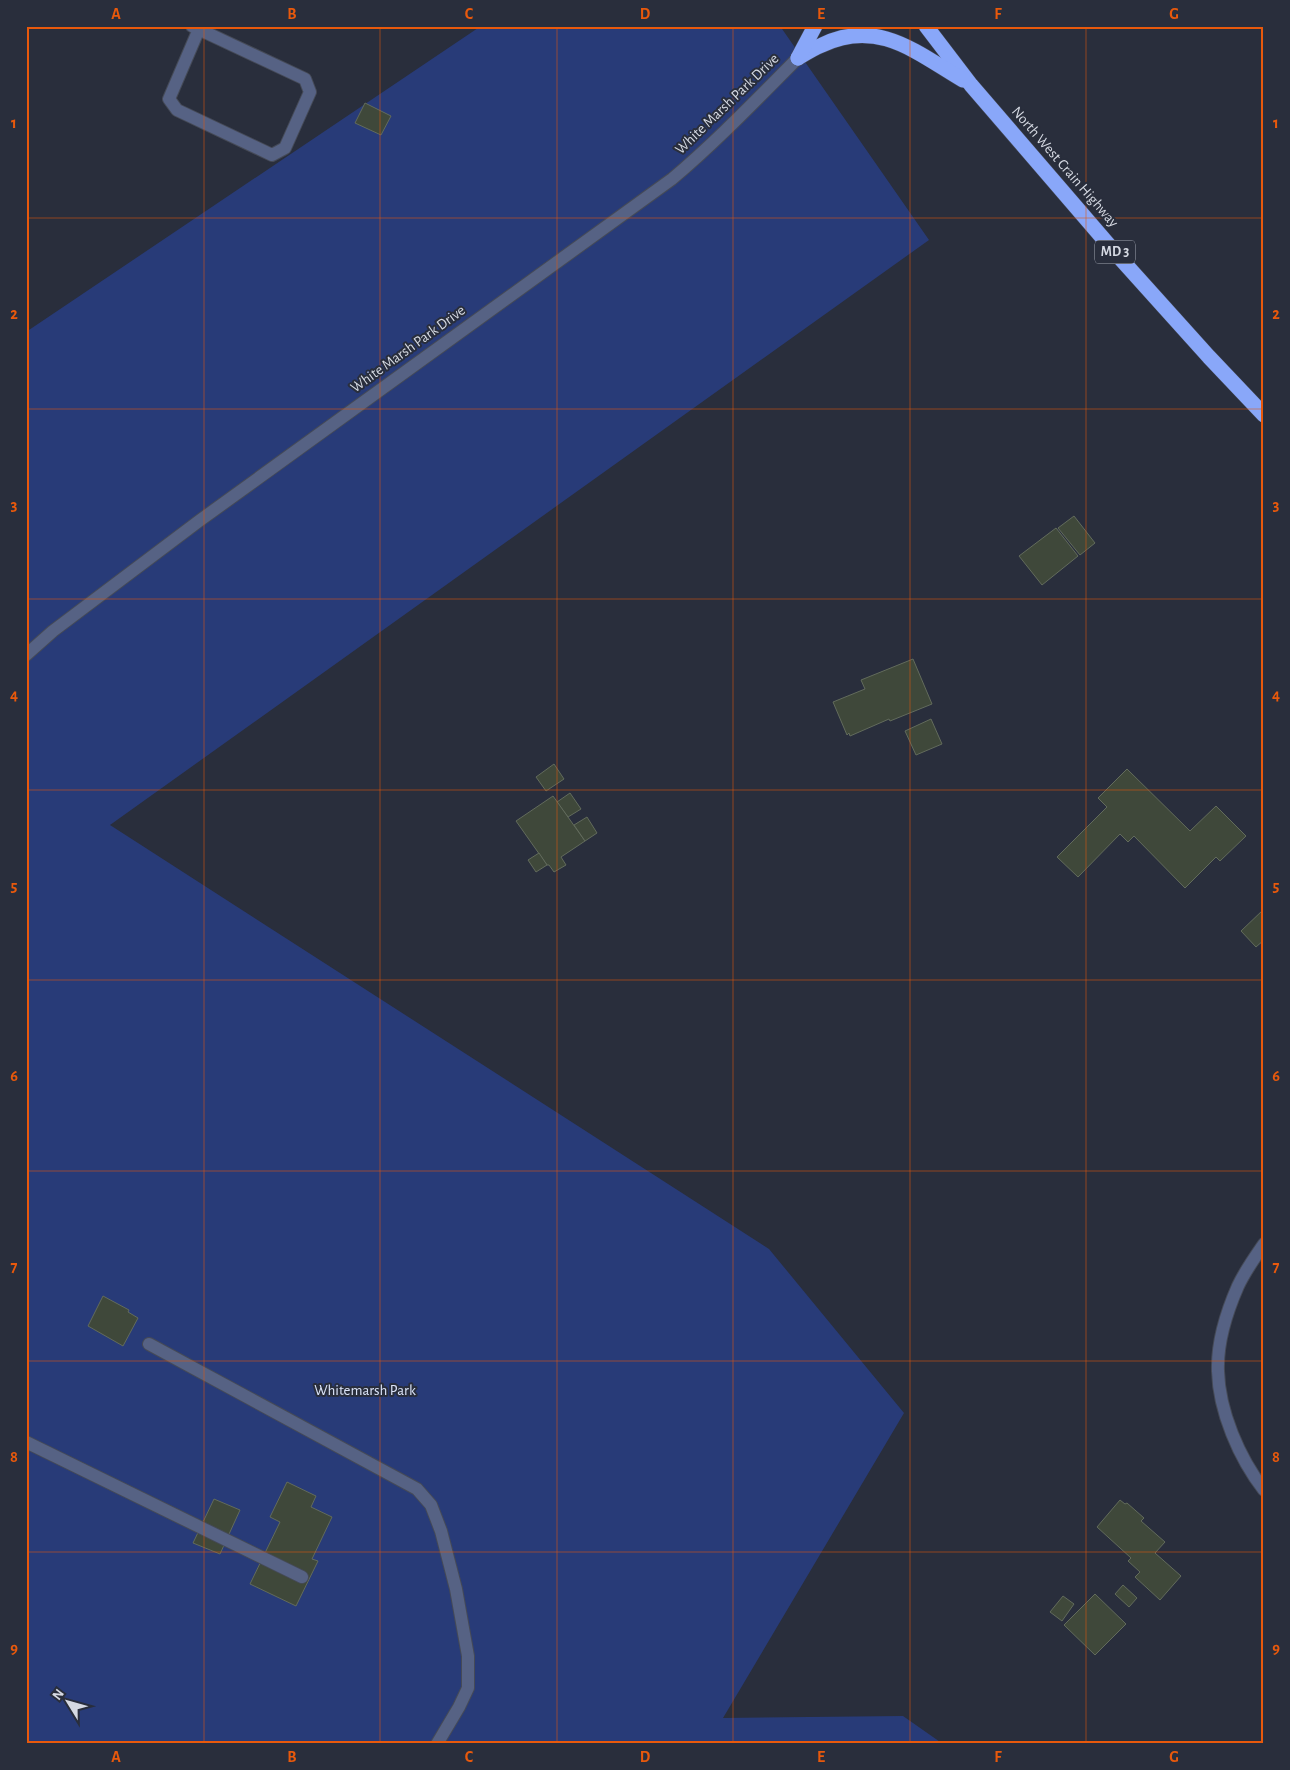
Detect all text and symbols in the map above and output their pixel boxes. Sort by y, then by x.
text: A [111,6,121,22]
text: B [287,6,297,22]
text: C [465,6,474,22]
text: D [640,6,651,22]
text: E [817,6,825,22]
text: F [994,6,1002,22]
text: G [1169,6,1179,22]
street label: White Marsh Park Drive [672,51,782,157]
street label: North West Crain Highway [1009,104,1122,231]
text: 1 [11,115,17,131]
text: 1 [1273,115,1279,131]
road number: MD 3 [1095,240,1135,264]
street label: White Marsh Park Drive [348,303,468,395]
text: 2 [10,306,18,322]
text: 2 [1272,306,1280,322]
text: 3 [11,497,18,513]
text: 3 [1273,497,1280,513]
text: 4 [10,687,18,703]
text: 4 [1272,687,1280,703]
text: 5 [11,878,18,894]
text: 5 [1273,878,1280,894]
text: 6 [10,1068,18,1084]
text: 6 [1272,1068,1280,1084]
text: 7 [11,1259,18,1275]
text: 7 [1273,1259,1280,1275]
park label: Whitemarsh Park [314,1383,416,1398]
text: 8 [10,1449,18,1465]
text: 8 [1272,1449,1280,1465]
text: 9 [10,1640,18,1656]
text: 9 [1272,1640,1280,1656]
north arrow [42,1678,92,1728]
text: N [50,1687,67,1703]
text: A [111,1749,121,1765]
text: B [287,1749,297,1765]
text: C [465,1749,474,1765]
text: D [640,1749,651,1765]
text: E [817,1749,825,1765]
text: F [994,1749,1002,1765]
text: G [1169,1749,1179,1765]

